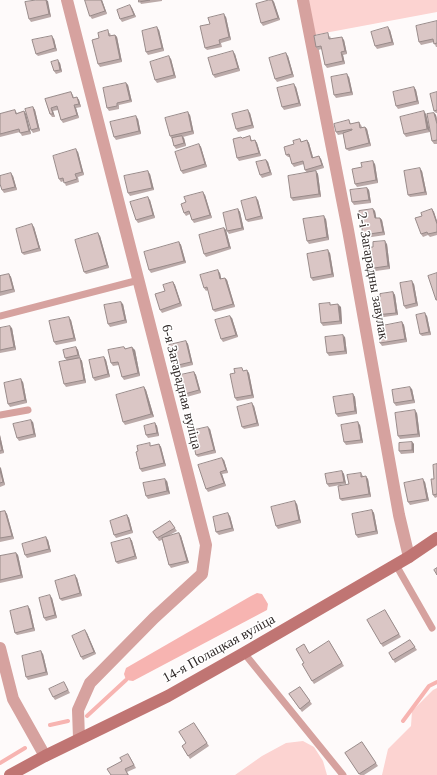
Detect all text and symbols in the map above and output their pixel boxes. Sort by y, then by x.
street label: 2-і Загарадны завулак [353,211,391,341]
street label: 6-я Загарадная вуліца [157,323,205,451]
street label: 14-я Полацкая вуліца [160,611,278,687]

